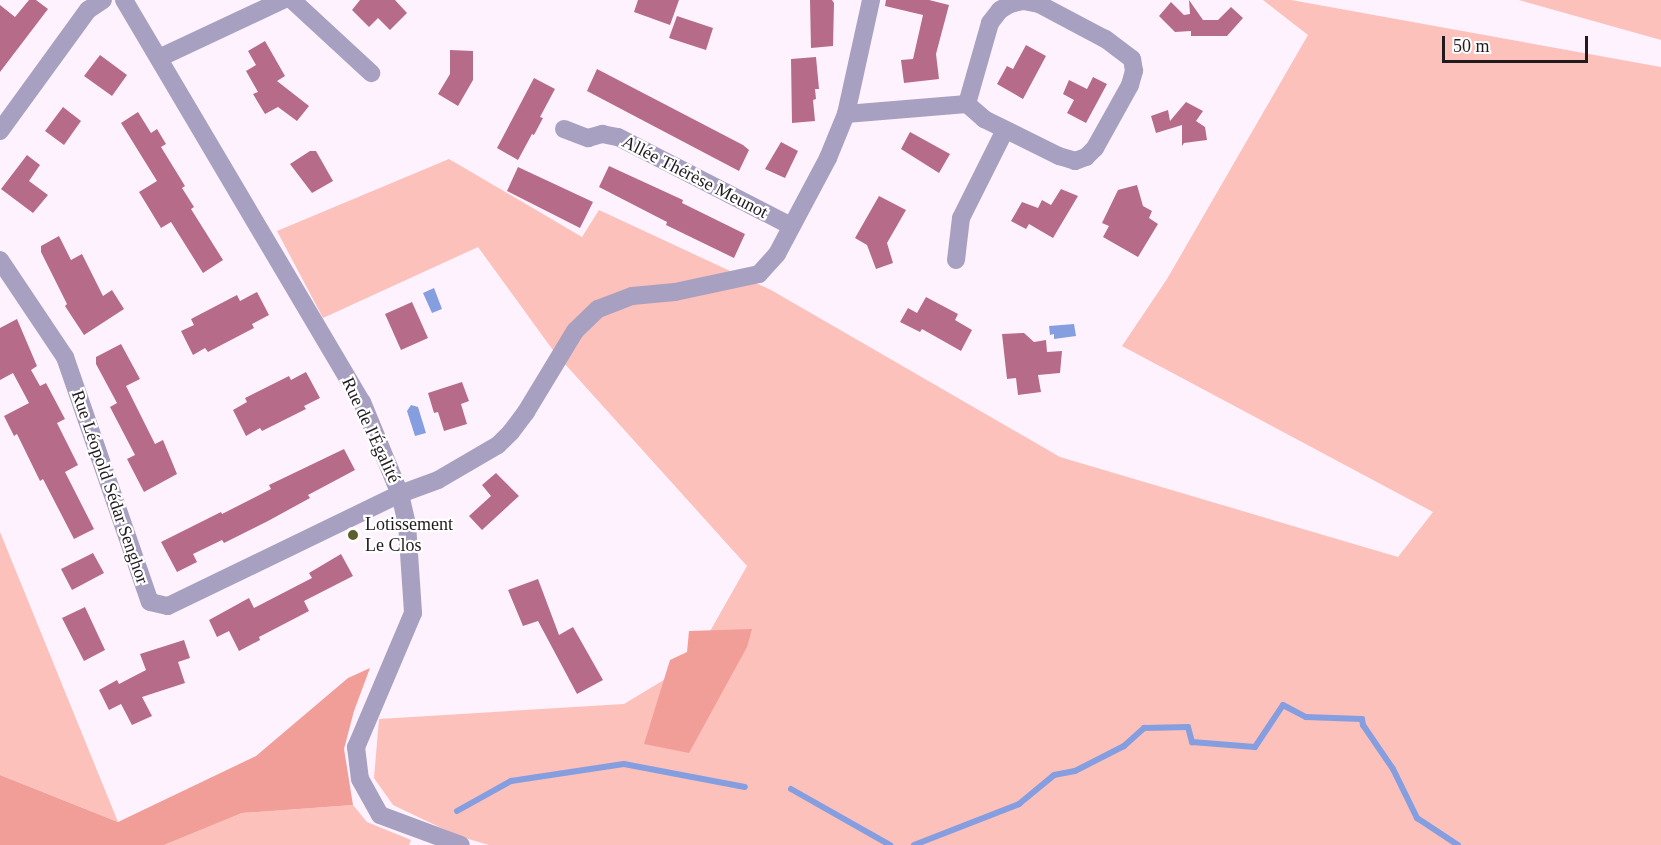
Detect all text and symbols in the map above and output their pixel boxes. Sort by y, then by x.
scale bar [1445,24,1590,62]
text: 50 m [1453,36,1490,56]
street label: Allée Thérèse Meunot [618,131,772,223]
street label: Rue de l'Égalité [337,374,405,486]
street label: Rue Léopold Sédar Senghor [67,387,153,587]
place label: Lotissement Le Clos [365,514,453,556]
marker: Lotissement Le Clos [346,528,360,542]

